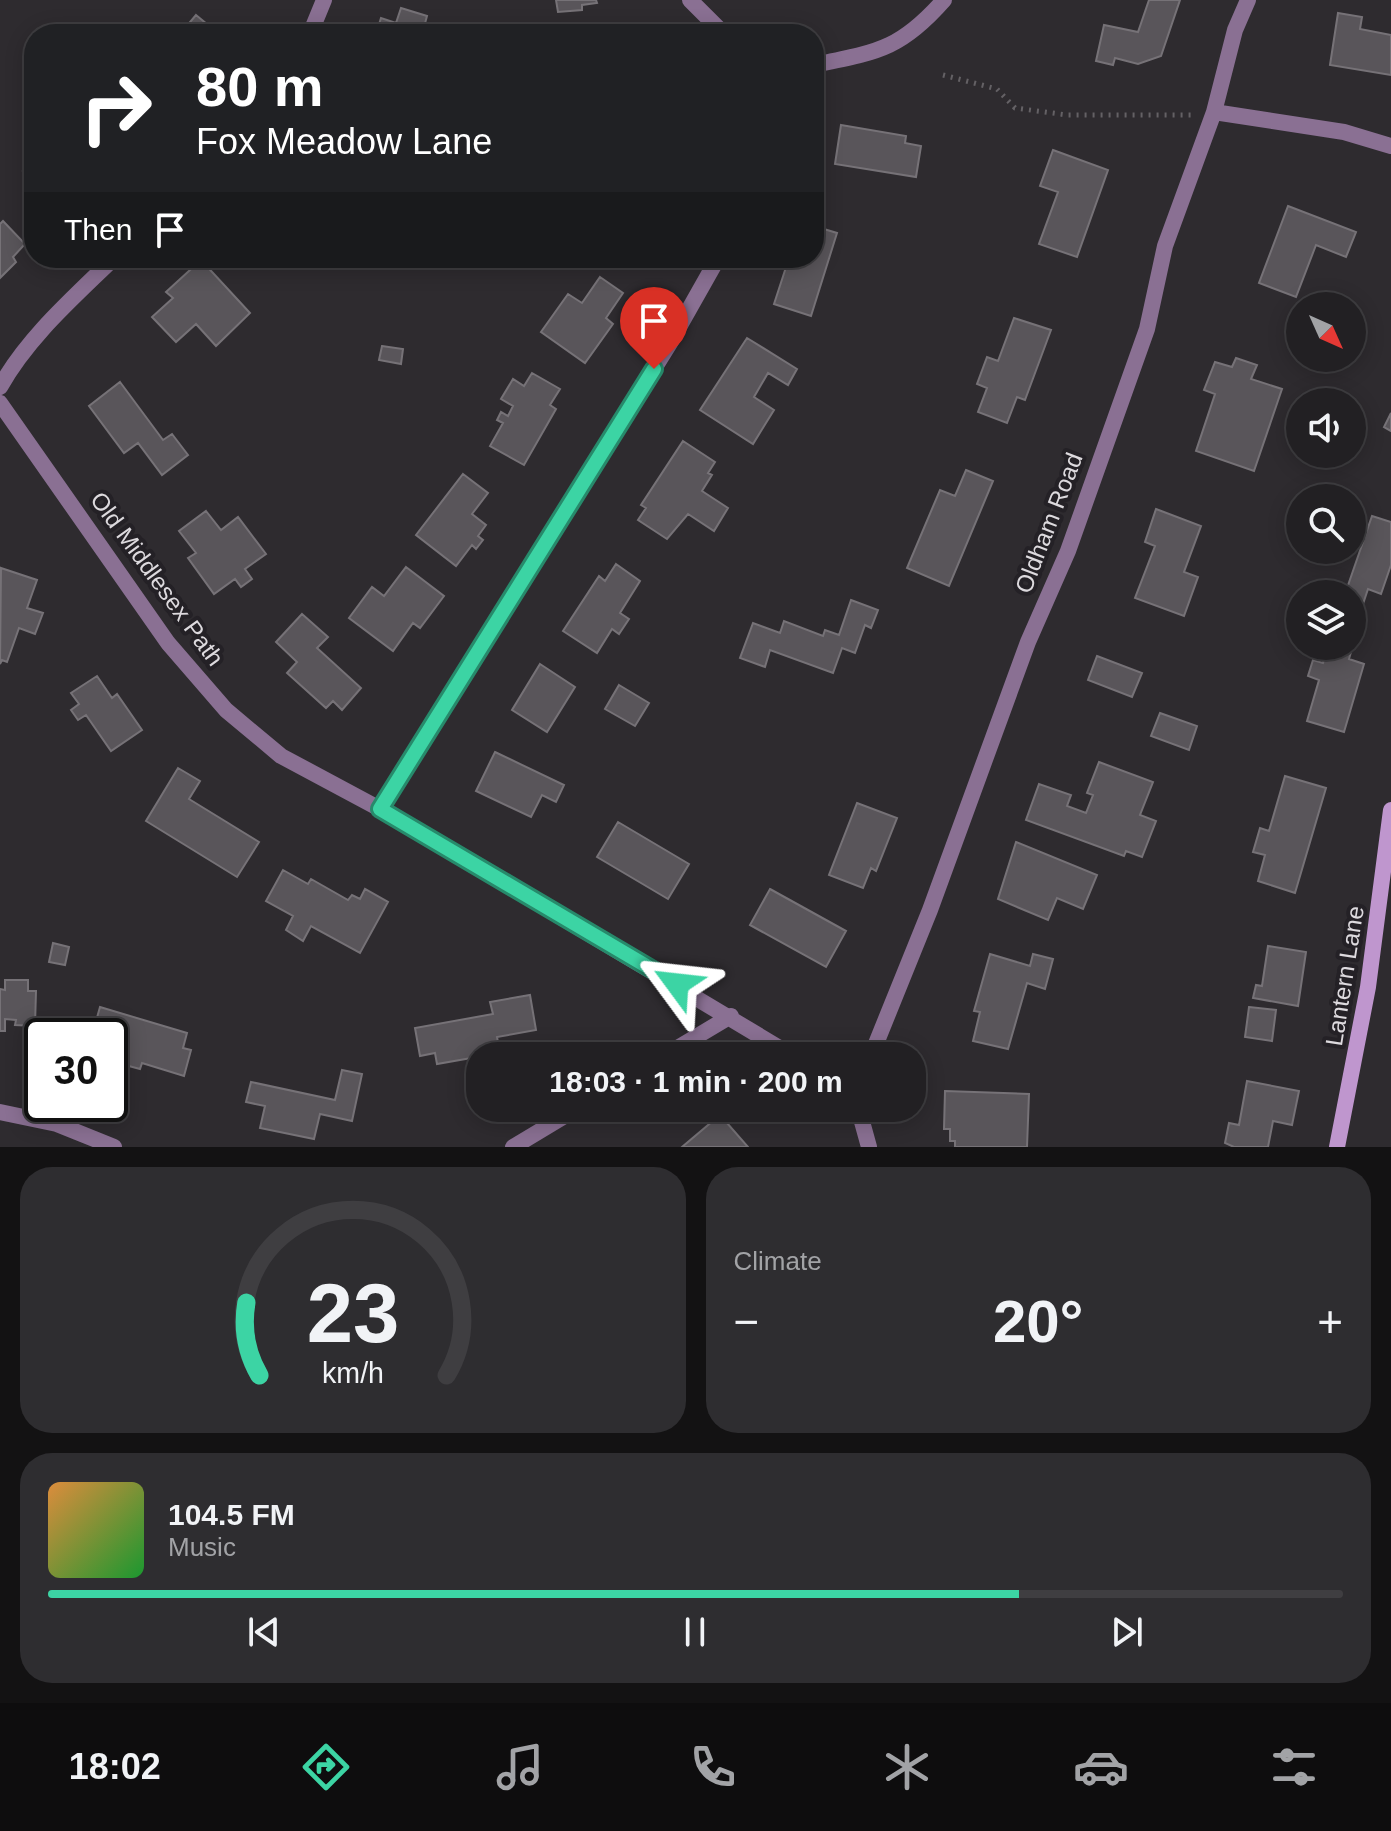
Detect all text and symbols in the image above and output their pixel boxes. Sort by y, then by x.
text: 80 m [196,55,324,118]
icon: right [64,56,168,160]
text: Fox Meadow Lane [196,121,492,162]
icon: arrive [148,208,192,252]
text: Then [64,213,132,246]
pin [620,287,688,369]
north arrow [1286,292,1366,372]
map controls [1286,292,1366,660]
icon: arrive [632,299,676,343]
button: sound [1286,388,1366,468]
street label: Oldham Road [1009,449,1088,597]
button: search [1286,484,1366,564]
street label: Old Middlesex Path [85,487,229,671]
button: layers [1286,580,1366,660]
street label: Lantern Lane [1320,904,1369,1048]
position arrow [635,942,719,1026]
speed limit sign: 30 [24,1018,128,1122]
text: 18:03 · 1 min · 200 m [549,1065,843,1098]
text: Climate [734,1246,822,1276]
text: 23 [306,1267,399,1360]
text: 20° [993,1288,1084,1355]
text: − [734,1297,759,1346]
text: + [1317,1297,1343,1346]
text: km/h [322,1357,384,1389]
text: 104.5 FM [168,1498,295,1531]
text: Music [168,1532,236,1562]
icon: previous [242,1610,286,1654]
icon: pause [673,1610,717,1654]
icon: next [1105,1610,1149,1654]
icon: directions [298,1739,354,1795]
icon: music [492,1739,548,1795]
icon: phone [685,1739,741,1795]
icon: climate [879,1739,935,1795]
icon: car [1073,1739,1129,1795]
icon: filters [1266,1739,1322,1795]
text: 18:02 [69,1746,161,1787]

